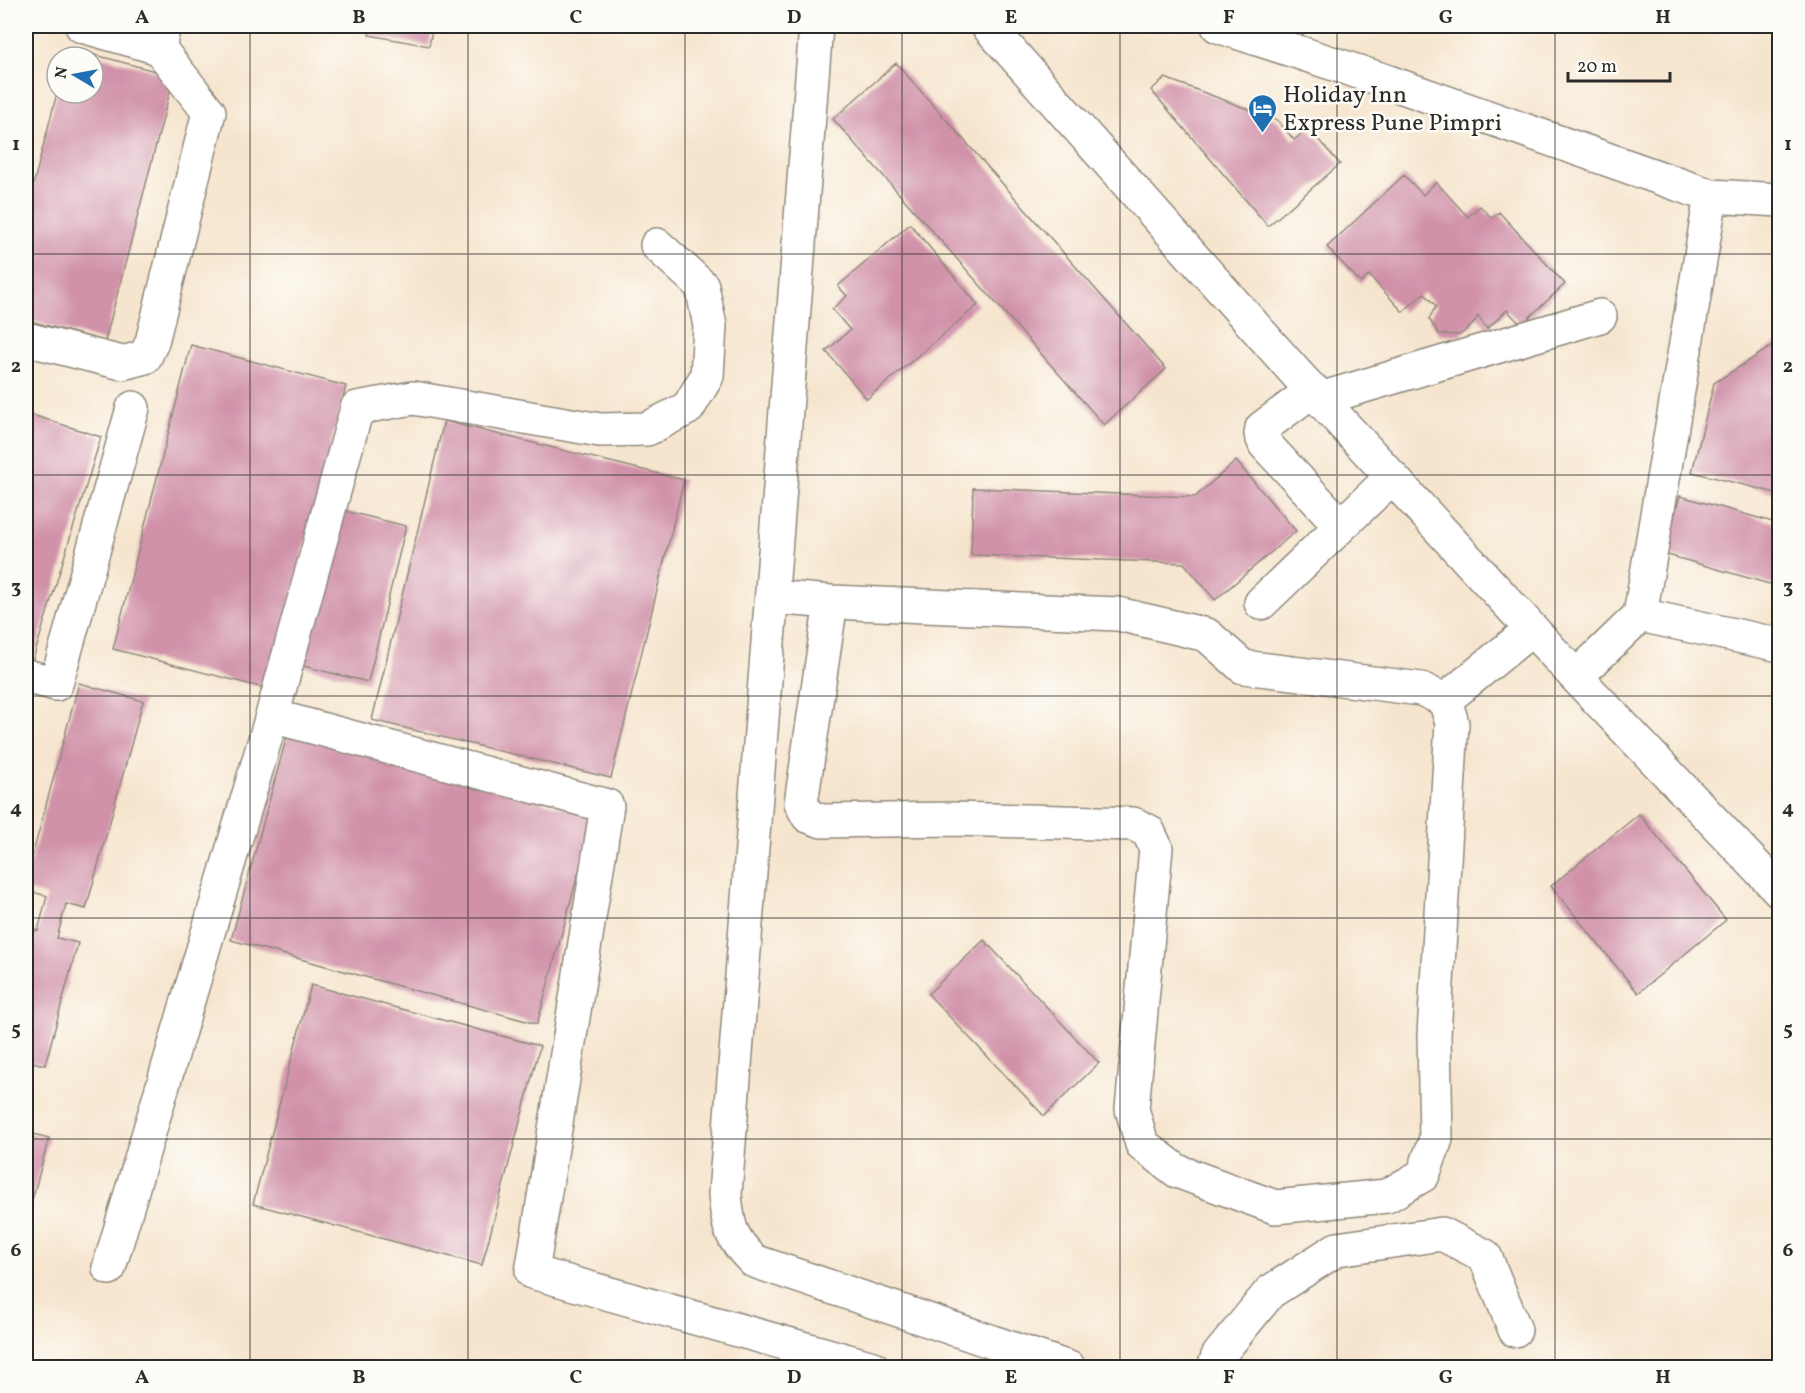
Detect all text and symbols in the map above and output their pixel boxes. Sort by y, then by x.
text: A [135,4,149,32]
text: B [352,4,366,32]
text: C [570,4,583,32]
text: D [787,4,801,32]
text: E [1005,4,1017,32]
text: F [1223,4,1235,32]
text: G [1439,4,1453,32]
text: H [1655,4,1671,32]
north arrow [45,45,105,105]
scale bar [1568,45,1670,83]
text: 20 m [1577,55,1617,80]
text: N [50,65,74,80]
place label: Holiday Inn Express Pune Pimpri [1283,79,1502,141]
hotel icon: Holiday Inn Express Pune Pimpri [1246,92,1278,134]
text: 1 [12,131,20,159]
text: 1 [1784,131,1792,159]
text: 2 [11,353,21,381]
text: 2 [1783,353,1793,381]
text: 3 [11,574,21,602]
text: 3 [1783,574,1793,602]
text: 4 [10,795,22,823]
text: 4 [1782,795,1794,823]
text: 5 [11,1016,21,1044]
text: 5 [1783,1016,1793,1044]
text: 6 [11,1237,22,1265]
text: 6 [1783,1237,1794,1265]
text: A [135,1364,149,1392]
text: B [352,1364,366,1392]
text: C [570,1364,583,1392]
text: D [787,1364,801,1392]
text: E [1005,1364,1017,1392]
text: F [1223,1364,1235,1392]
text: G [1439,1364,1453,1392]
text: H [1655,1364,1671,1392]

